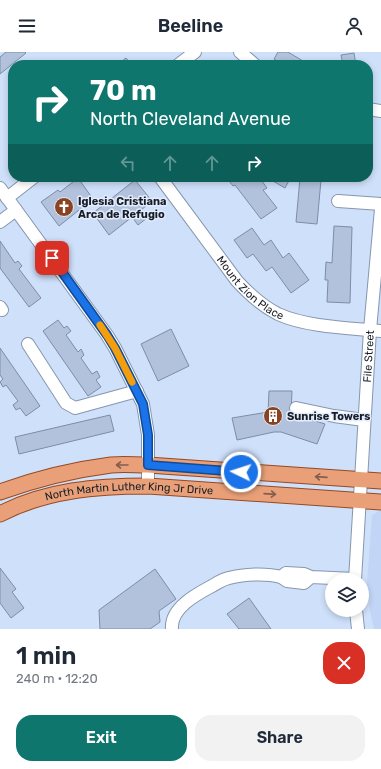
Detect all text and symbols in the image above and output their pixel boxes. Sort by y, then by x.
icon: menu [16,15,38,37]
text: Beeline [158,15,223,37]
icon: person [343,15,365,37]
text: 70 m [90,74,157,107]
icon: right [24,76,76,128]
text: North Cleveland Avenue [90,108,291,130]
icon: left [117,152,139,174]
icon: ahead [159,152,181,174]
icon: ahead [201,152,223,174]
icon: right [243,152,265,174]
place label: Iglesia Cristiana Arca de Refugio [78,195,167,221]
church icon: Iglesia Cristiana Arca de Refugio [53,196,75,218]
pin [35,241,69,275]
icon: arrive [41,247,63,269]
street label: Mount Zion Place [214,253,286,322]
street label: File Street [360,329,377,383]
building icon: Sunrise Towers [262,405,284,427]
place label: Sunrise Towers [287,410,370,423]
position arrow [220,451,262,493]
one-way arrow [116,461,129,469]
one-way arrow [315,473,328,480]
street label: North Martin Luther King Jr Drive [44,479,214,503]
one-way arrow [263,490,276,497]
map controls [325,573,369,617]
button: layers [325,573,369,617]
text: 1 min [16,642,76,670]
button: close [323,642,365,684]
text: 240 m · 12:20 [16,671,98,686]
button: Exit [16,715,187,761]
button: Share [195,715,365,761]

